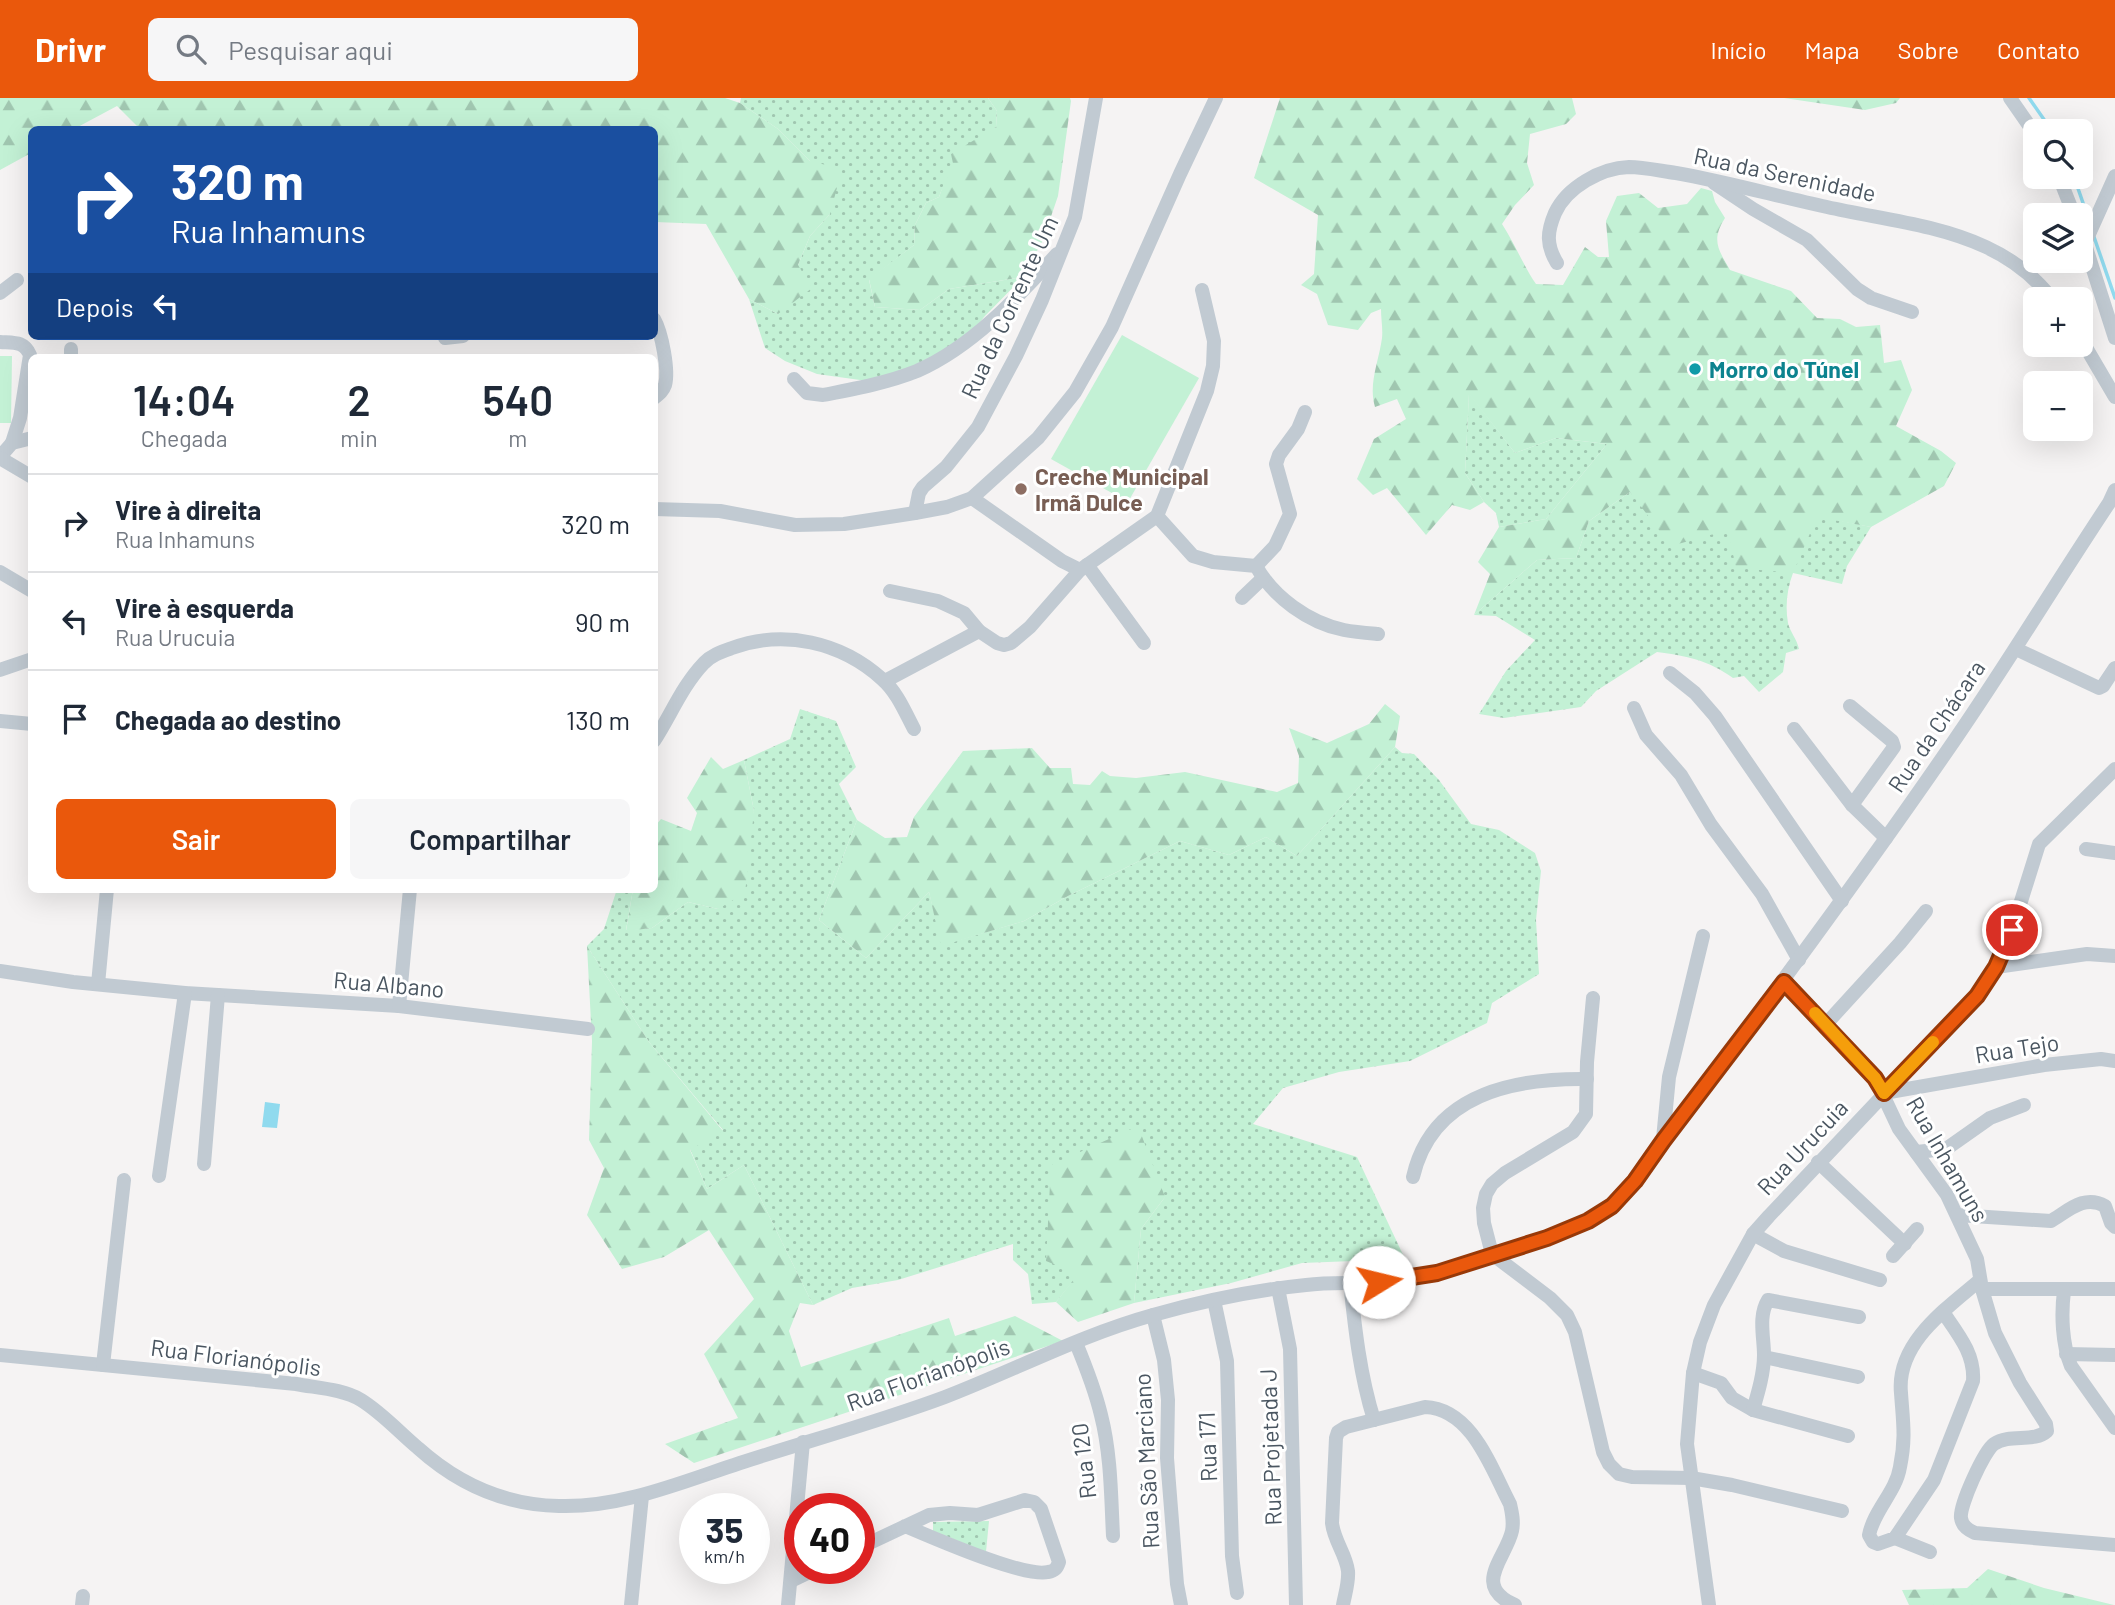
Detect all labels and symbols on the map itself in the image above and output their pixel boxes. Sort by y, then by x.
street label: Rua da Serenidade [1691,141,1879,207]
street label: Rua da Corrente Um [954,211,1064,403]
place label: Morro do Túnel [1709,355,1859,383]
marker: Morro do Túnel [1687,361,1703,377]
place label: Creche Municipal Irmã Dulce [1035,462,1209,516]
marker: Creche Municipal Irmã Dulce [1013,481,1029,497]
street label: Rua da Chácara [1882,655,1990,797]
pin [1982,900,2042,960]
street label: Rua Albano [332,965,446,1003]
street label: Rua Tejo [1973,1028,2061,1068]
street label: Rua Inhamuns [1901,1091,1995,1227]
street label: Rua Urucuia [1751,1093,1853,1201]
position arrow [1342,1245,1416,1319]
street label: Rua Florianópolis [843,1332,1013,1416]
street label: Rua Florianópolis [149,1333,323,1381]
street label: Rua Projetada J [1253,1368,1287,1526]
street label: Rua São Marciano [1127,1373,1165,1549]
street label: Rua 171 [1192,1412,1222,1482]
street label: Rua 120 [1064,1422,1102,1500]
speed limit sign: 40 [784,1493,875,1584]

